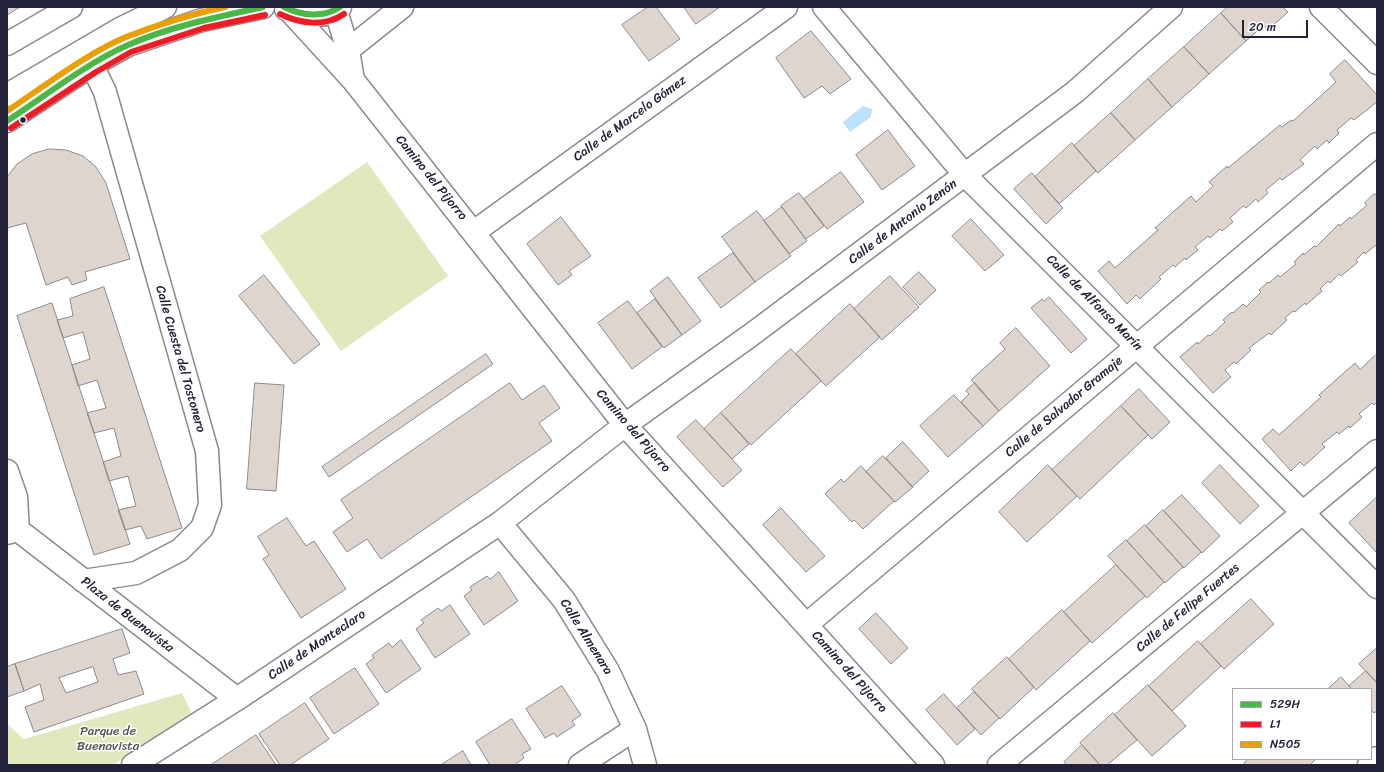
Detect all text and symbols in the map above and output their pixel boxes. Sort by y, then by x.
scale bar [1244,12,1310,38]
text: 20 m [1249,16,1276,38]
street label: Calle de Marcelo Gómez [571,73,689,165]
unlabelled marker [18,115,28,125]
street label: Camino del Pijorro [392,132,470,224]
street label: Calle de Antonio Zenón [846,176,960,268]
street label: Calle de Alfonso Marín [1043,252,1145,354]
street label: Calle Cuesta del Tostonero [152,284,208,434]
street label: Calle de Salvador Gramaje [1002,353,1126,461]
street label: Camino del Pijorro [593,386,673,476]
street label: Calle de Felipe Fuertes [1133,560,1243,656]
street label: Plaza de Buenavista [77,574,177,656]
street label: Calle Almenara [556,596,616,678]
street label: Calle de Monteclaro [265,607,369,683]
street label: Camino del Pijorro [808,628,890,716]
legend [1232,688,1372,760]
text: 529H [1270,693,1300,715]
text: L1 [1270,713,1281,735]
park label: Parque de Buenavista [77,724,139,755]
text: N505 [1270,733,1301,755]

